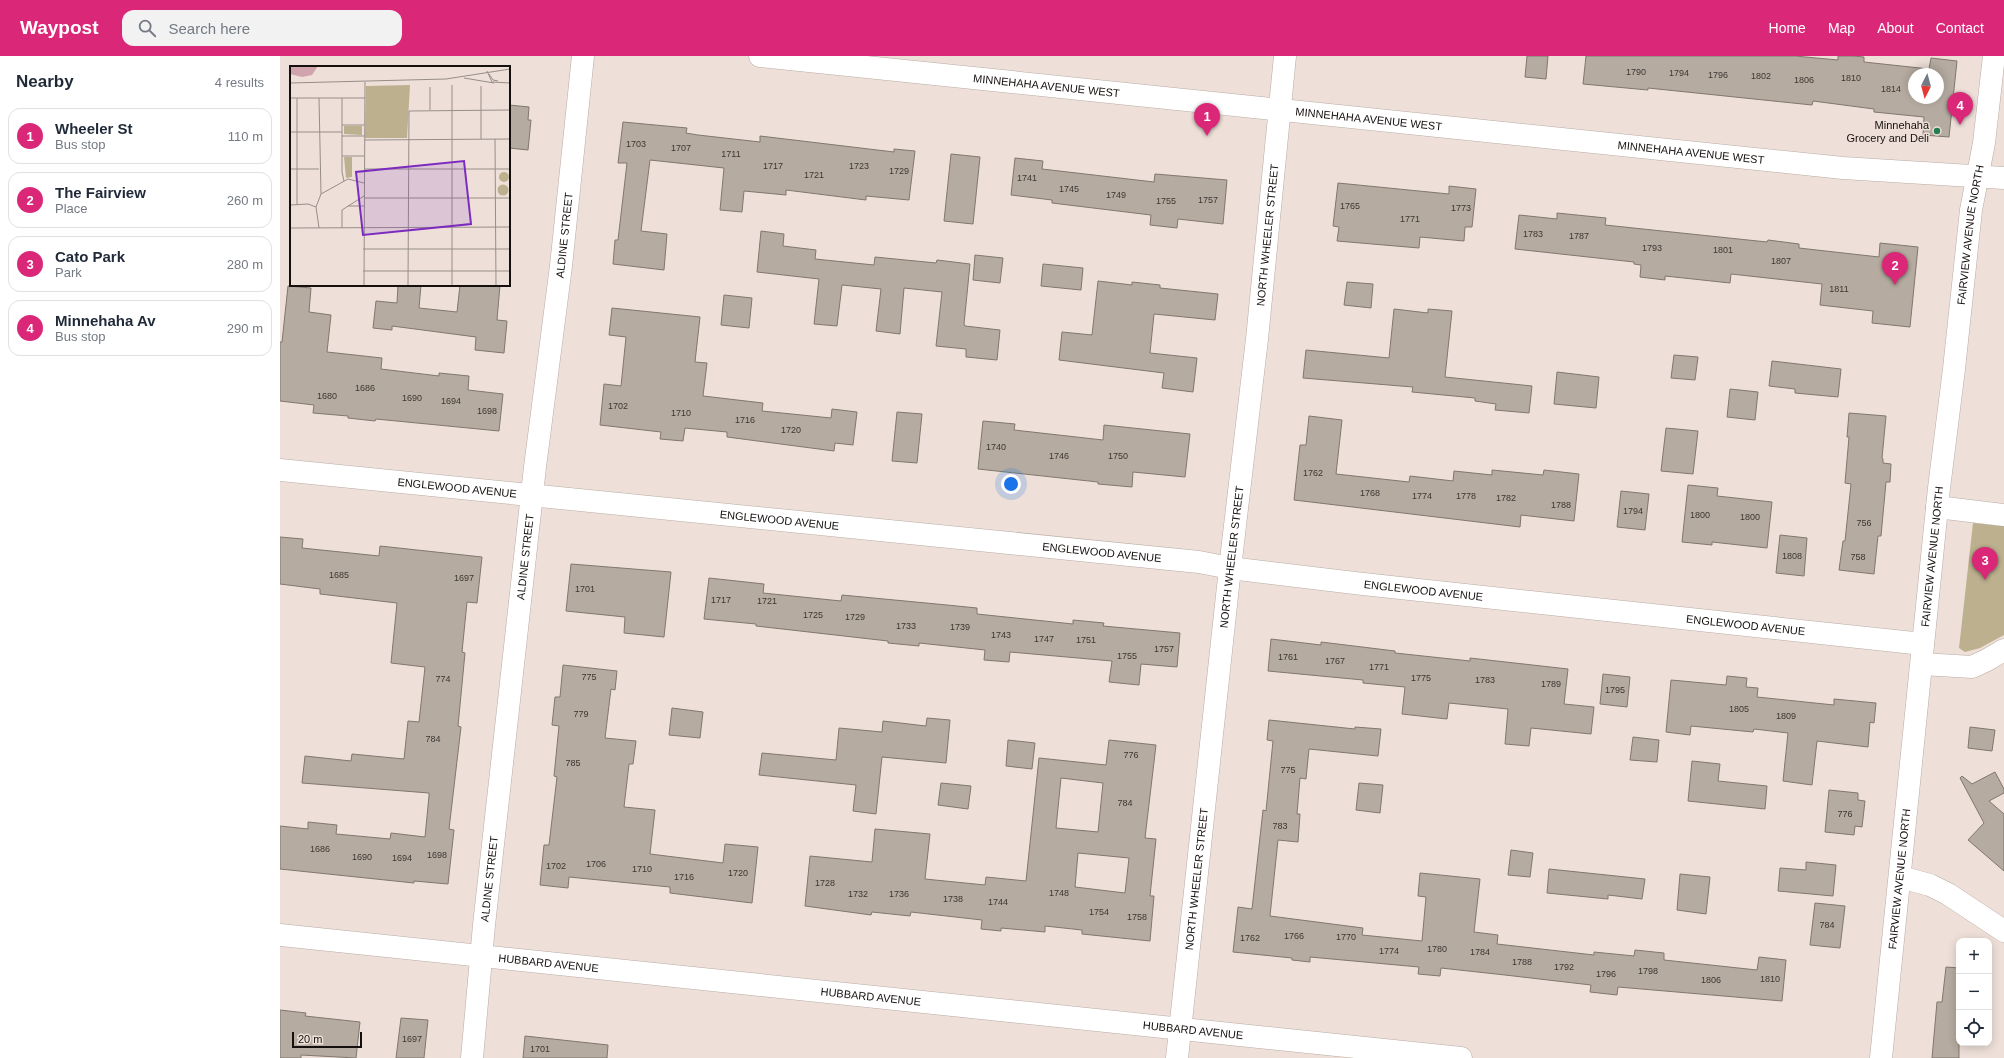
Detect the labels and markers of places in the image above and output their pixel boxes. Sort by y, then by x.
pin: 4 [1947,92,1973,125]
pin: 1 [1194,103,1220,136]
place label: Minnehaha Grocery and Deli [1846,119,1930,144]
marker: Minnehaha Grocery and Deli [1932,126,1942,136]
pin: 2 [1882,252,1908,285]
pin: 3 [1972,547,1998,580]

